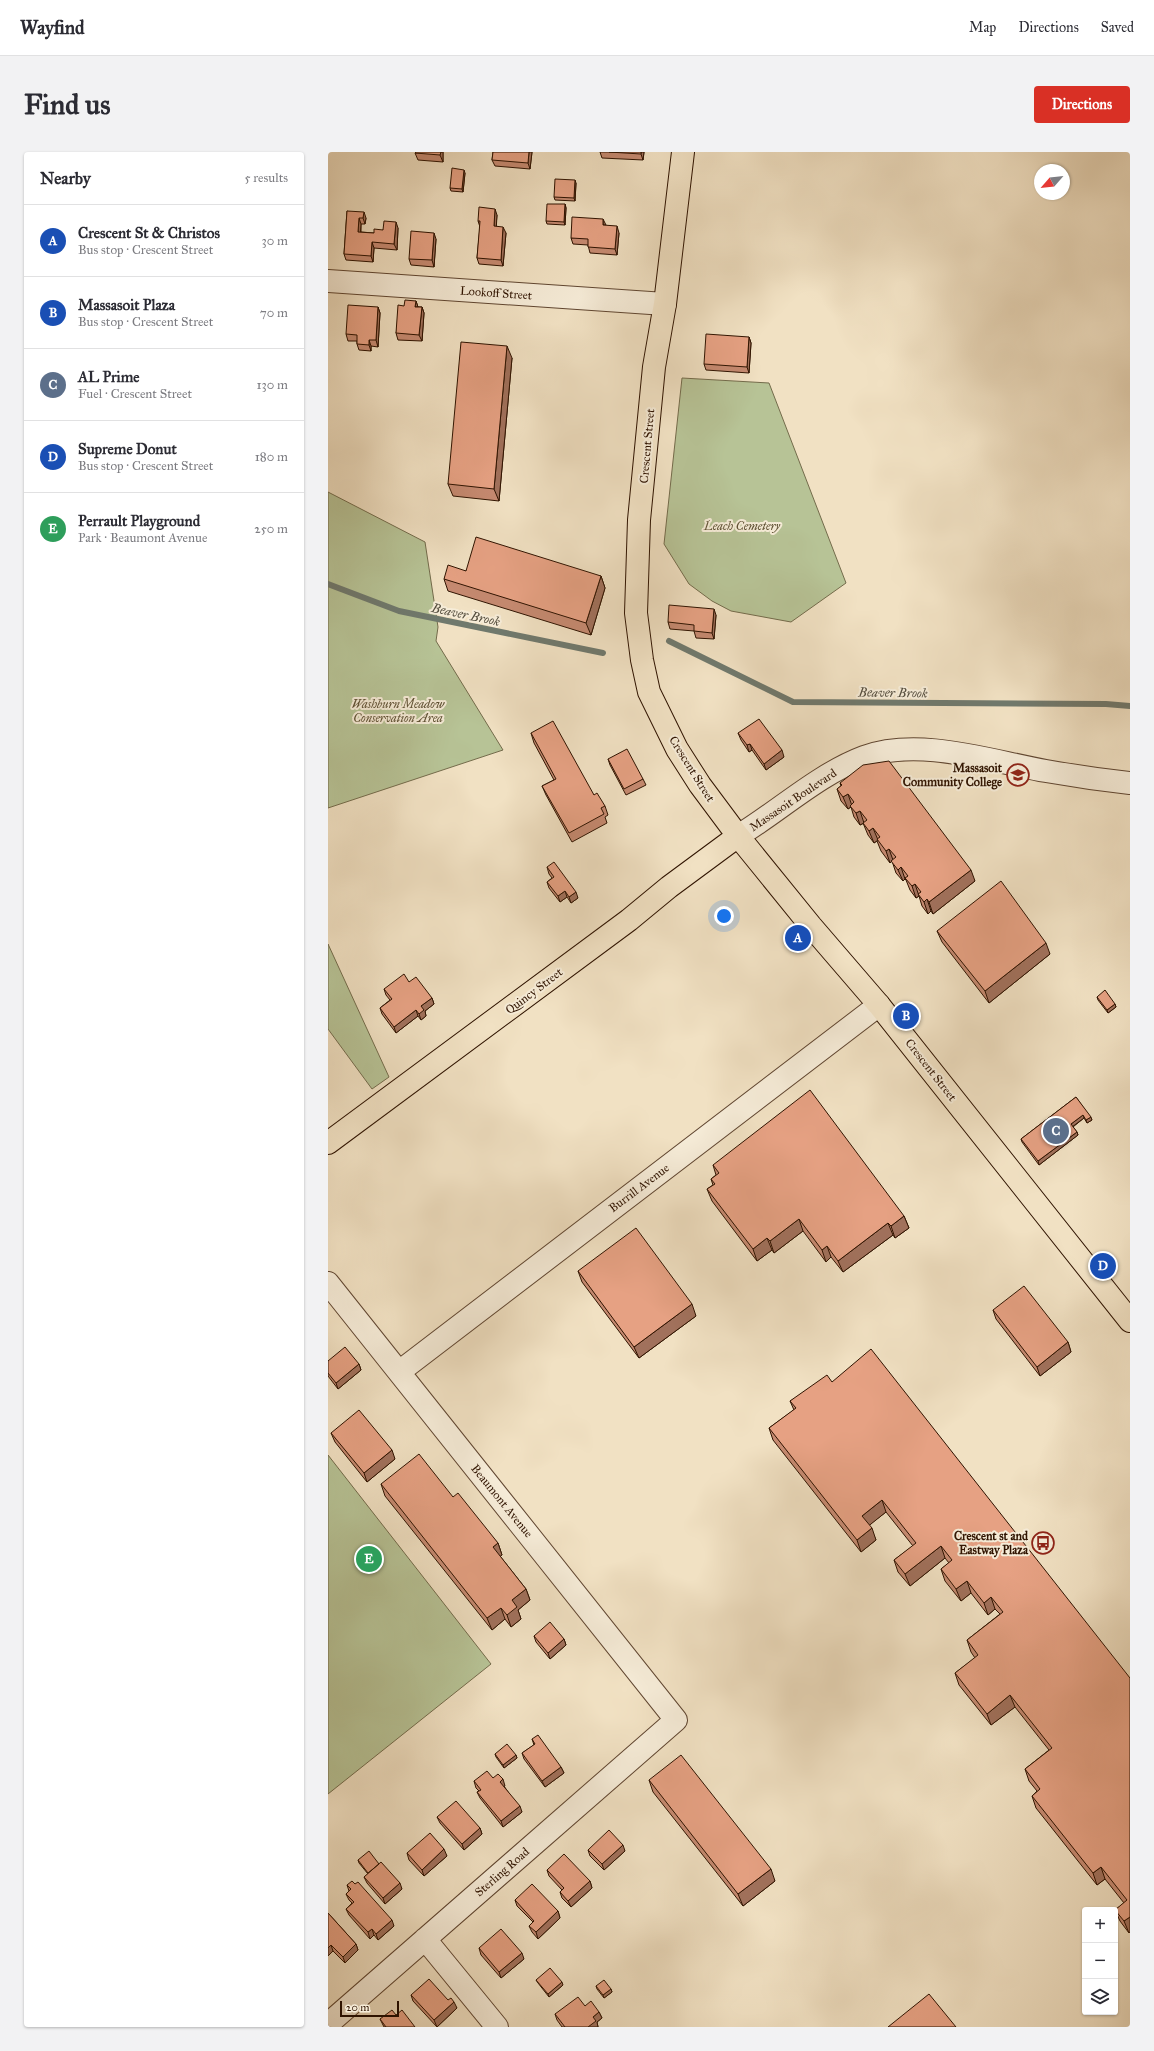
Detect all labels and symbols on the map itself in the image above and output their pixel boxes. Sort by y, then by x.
north arrow [1034,164,1070,200]
street label: Lookoff Street [459,283,533,303]
street label: Crescent Street [637,407,657,484]
park label: Leach Cemetery [703,519,780,533]
water label: Beaver Brook [429,600,502,630]
water label: Beaver Brook [857,684,928,702]
park label: Washburn Meadow Conservation Area [352,697,445,725]
street label: Crescent Street [666,733,718,805]
place label: Massasoit Community College [903,761,1003,790]
school or university icon: Massasoit Community College [1005,762,1031,788]
street label: Massasoit Boulevard [747,766,839,834]
your location [714,906,734,926]
pin: A [785,923,811,953]
street label: Quincy Street [503,965,566,1017]
pin: B [893,1001,919,1031]
street label: Crescent Street [902,1036,960,1104]
pin: C [1043,1116,1069,1146]
street label: Burrill Avenue [606,1161,672,1215]
pin: D [1090,1251,1116,1281]
street label: Beaumont Avenue [468,1462,536,1540]
place label: Crescent st and Eastway Plaza [954,1529,1029,1558]
bus stop icon: Crescent st and Eastway Plaza [1030,1530,1056,1556]
pin: E [356,1544,382,1574]
street label: Sterling Road [472,1845,533,1900]
scale bar [340,1999,399,2018]

